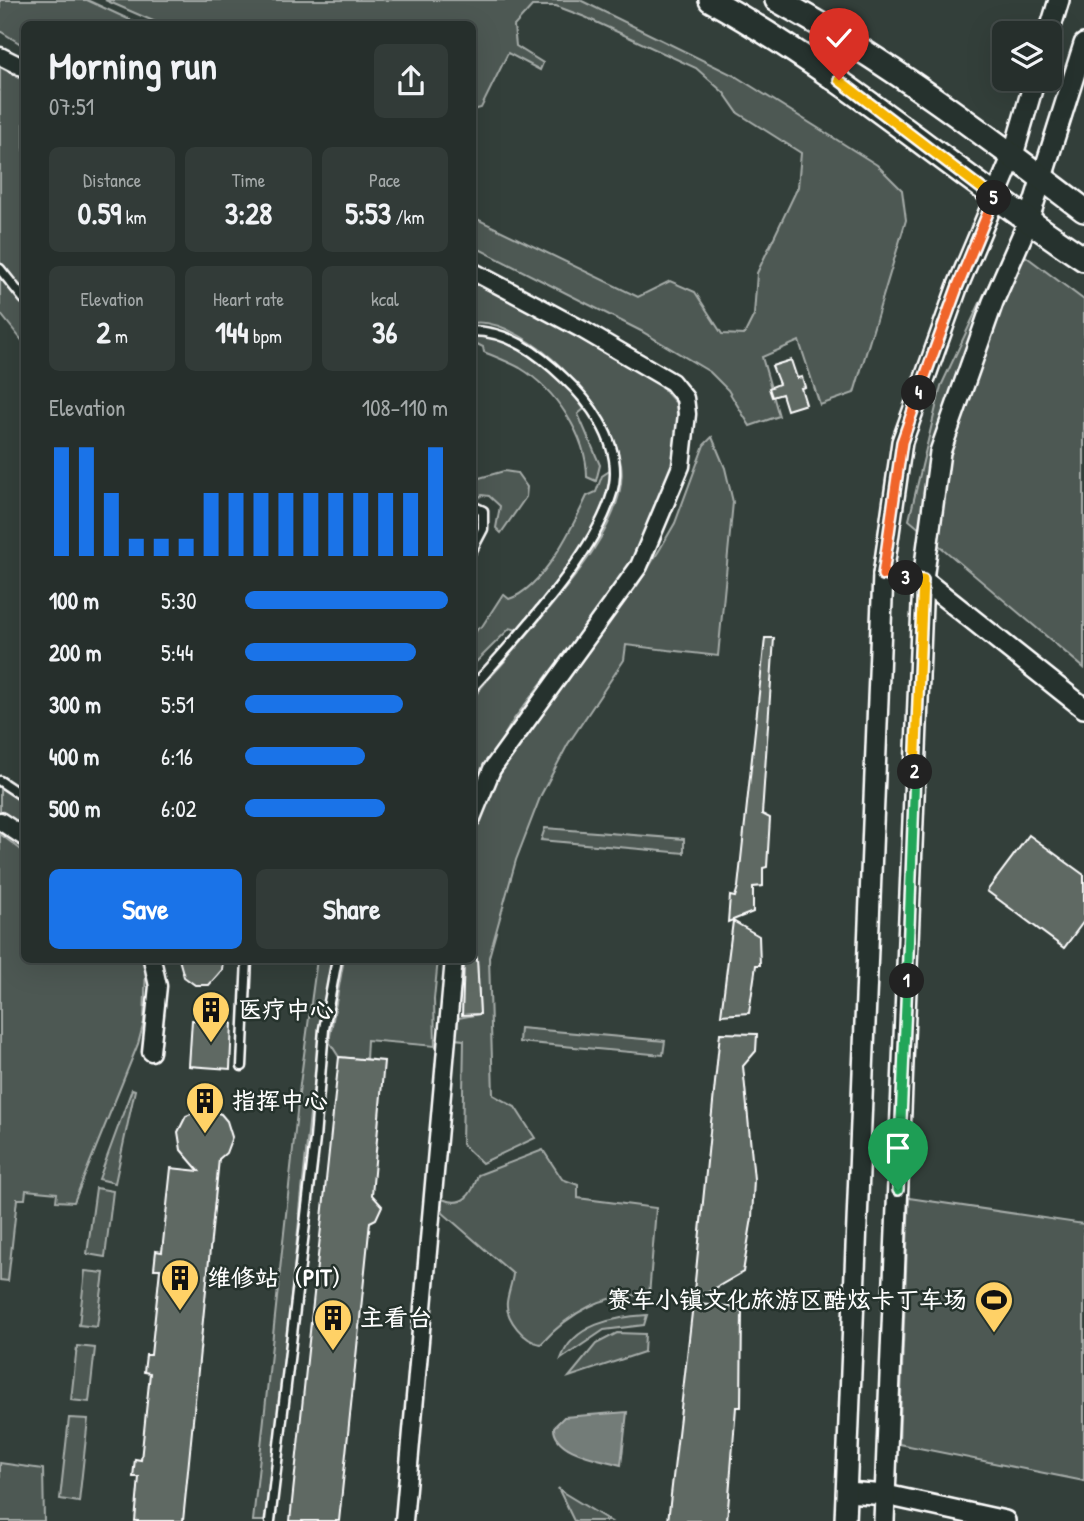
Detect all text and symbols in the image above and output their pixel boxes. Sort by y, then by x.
pin [809,8,869,80]
icon: check [820,19,858,57]
map controls [992,21,1062,91]
button: layers [992,21,1062,91]
text: Morning run [49,39,217,91]
button: share [374,44,448,118]
text: 07:51 [49,91,94,122]
text: Distance [83,167,141,193]
text: Time [232,167,265,193]
text: Pace [369,167,401,193]
pin: 5 [976,180,1012,216]
text: 5 [989,184,998,210]
text: 0.59 [78,193,121,233]
text: 3:28 [225,193,272,233]
text: 5:53 [345,193,391,233]
text: km [121,204,147,230]
text: /km [391,204,424,230]
text: Elevation [81,286,144,312]
text: Heart rate [213,286,284,312]
text: kcal [371,286,399,312]
text: 2 [96,312,111,352]
text: 144 [215,312,249,352]
text: 36 [372,312,398,352]
text: m [111,323,128,349]
text: bpm [249,323,282,349]
pin: 4 [902,376,936,410]
text: 4 [915,379,922,405]
text: Elevation [49,392,125,423]
text: 108–110 m [362,392,448,423]
pin: 3 [888,560,923,596]
text: 3 [901,564,910,590]
text: 100 m [49,585,99,616]
text: 5:30 [161,585,197,616]
text: 200 m [49,637,101,668]
text: 5:44 [161,637,193,668]
text: 300 m [49,689,101,720]
text: 5:51 [161,689,194,720]
text: 400 m [49,741,99,772]
text: 6:16 [161,741,193,772]
pin: 2 [898,754,932,790]
text: 2 [910,758,919,784]
text: 500 m [49,793,100,824]
text: 6:02 [161,793,197,824]
button: Save [49,869,242,949]
button: Share [256,869,448,949]
pin: 1 [890,964,925,998]
text: 1 [903,967,910,993]
building icon: 医疗中心 [190,989,232,1044]
place label: 医疗中心 [238,993,334,1025]
building icon: 指挥中心 [184,1080,226,1135]
place label: 指挥中心 [232,1084,328,1116]
pin [868,1118,928,1190]
icon: arrive [879,1129,917,1167]
building icon: 维修站（PIT） [159,1257,201,1312]
place label: 维修站（PIT） [207,1261,355,1293]
sports icon: 赛车小镇文化旅游区酷炫卡丁车场 [973,1279,1015,1334]
place label: 赛车小镇文化旅游区酷炫卡丁车场 [607,1283,967,1315]
building icon: 主看台 [312,1297,354,1352]
place label: 主看台 [360,1301,432,1333]

